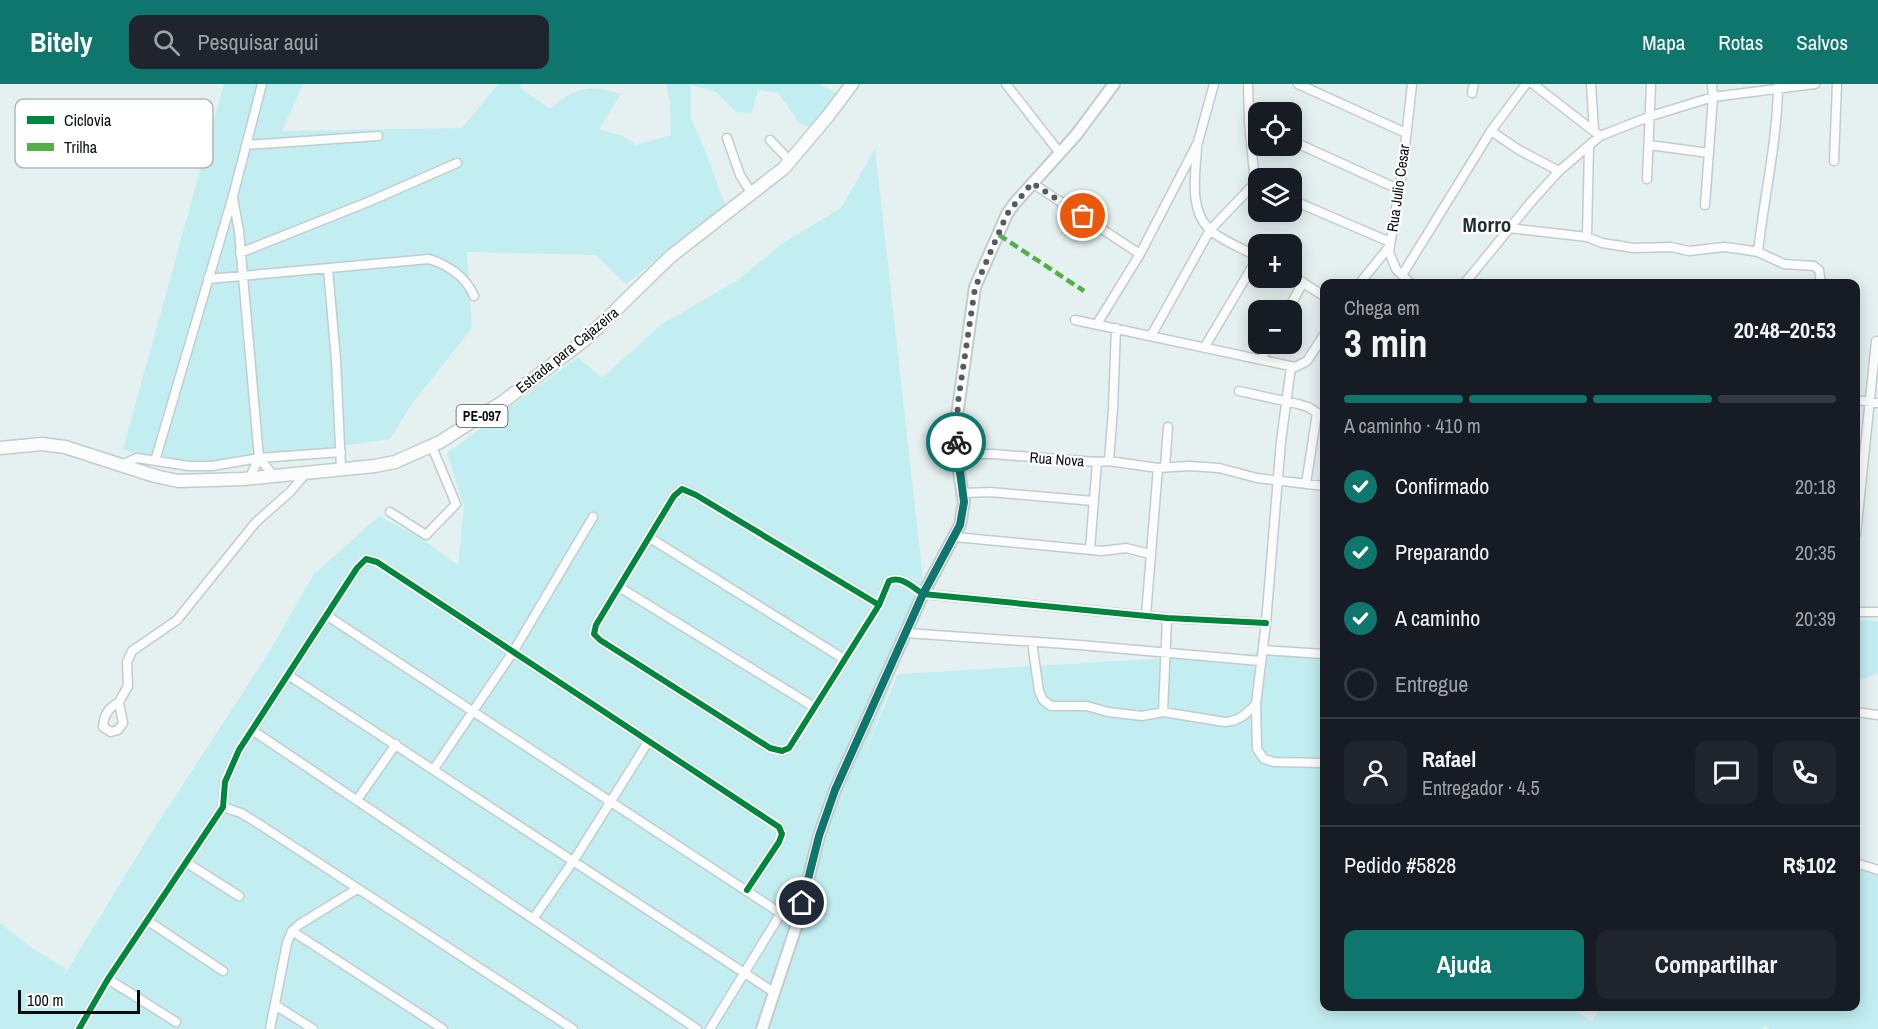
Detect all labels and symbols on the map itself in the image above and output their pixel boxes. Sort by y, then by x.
legend [15,99,213,168]
text: Ciclovia [64,109,112,131]
text: Trilha [64,136,98,158]
street label: Rua Julio Cesar [1381,143,1415,233]
pin [1057,190,1108,241]
district label: Morro [1463,210,1511,239]
street label: Estrada para Cajazeira [511,302,623,398]
road number: PE-097 [456,405,508,427]
courier [926,412,986,472]
street label: Rua Nova [1029,447,1085,471]
pin [776,877,827,928]
scale bar [18,987,140,1014]

